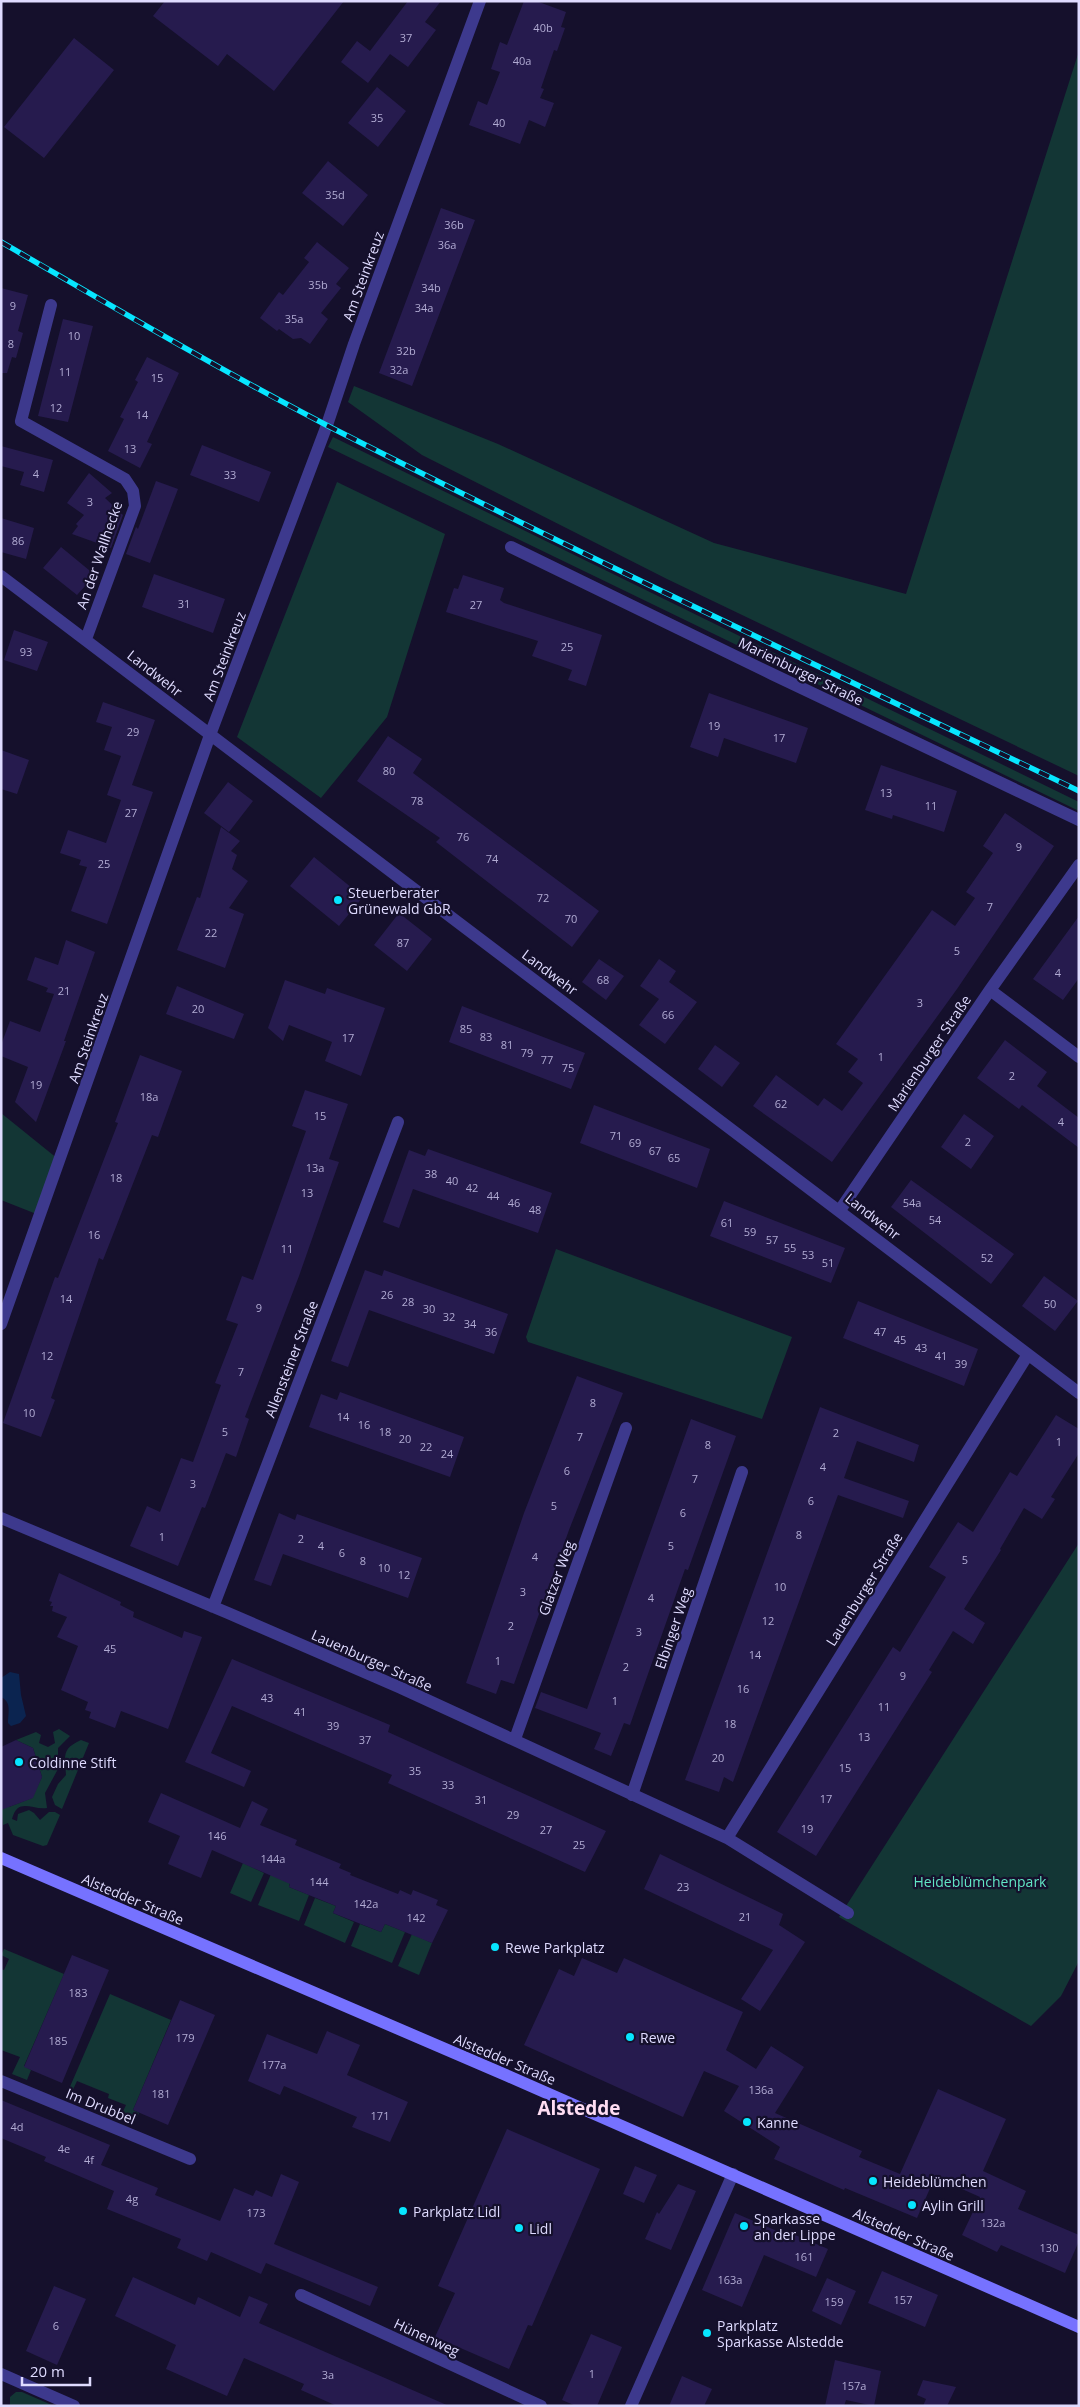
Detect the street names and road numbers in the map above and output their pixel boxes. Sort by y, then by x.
street label: Am Steinkreuz [338,228,388,324]
street label: An der Wallhecke [72,498,126,612]
street label: Am Steinkreuz [198,608,250,703]
street label: Marienburger Straße [735,633,867,710]
street label: Landwehr [123,645,187,701]
street label: Landwehr [518,945,582,999]
street label: Am Steinkreuz [64,990,112,1086]
street label: Marienburger Straße [883,991,975,1115]
street label: Landwehr [841,1188,905,1244]
street label: Allensteiner Straße [260,1298,322,1420]
street label: Lauenburger Straße [821,1528,907,1649]
street label: Glatzer Weg [534,1537,579,1618]
street label: Elbinger Weg [650,1584,696,1671]
street label: Lauenburger Straße [308,1625,436,1695]
street label: Alstedder Straße [79,1869,187,1929]
street label: Alstedder Straße [451,2029,559,2089]
street label: Im Drubbel [63,2083,139,2129]
street label: Alstedder Straße [850,2203,958,2265]
street label: Hünenweg [391,2314,463,2361]

